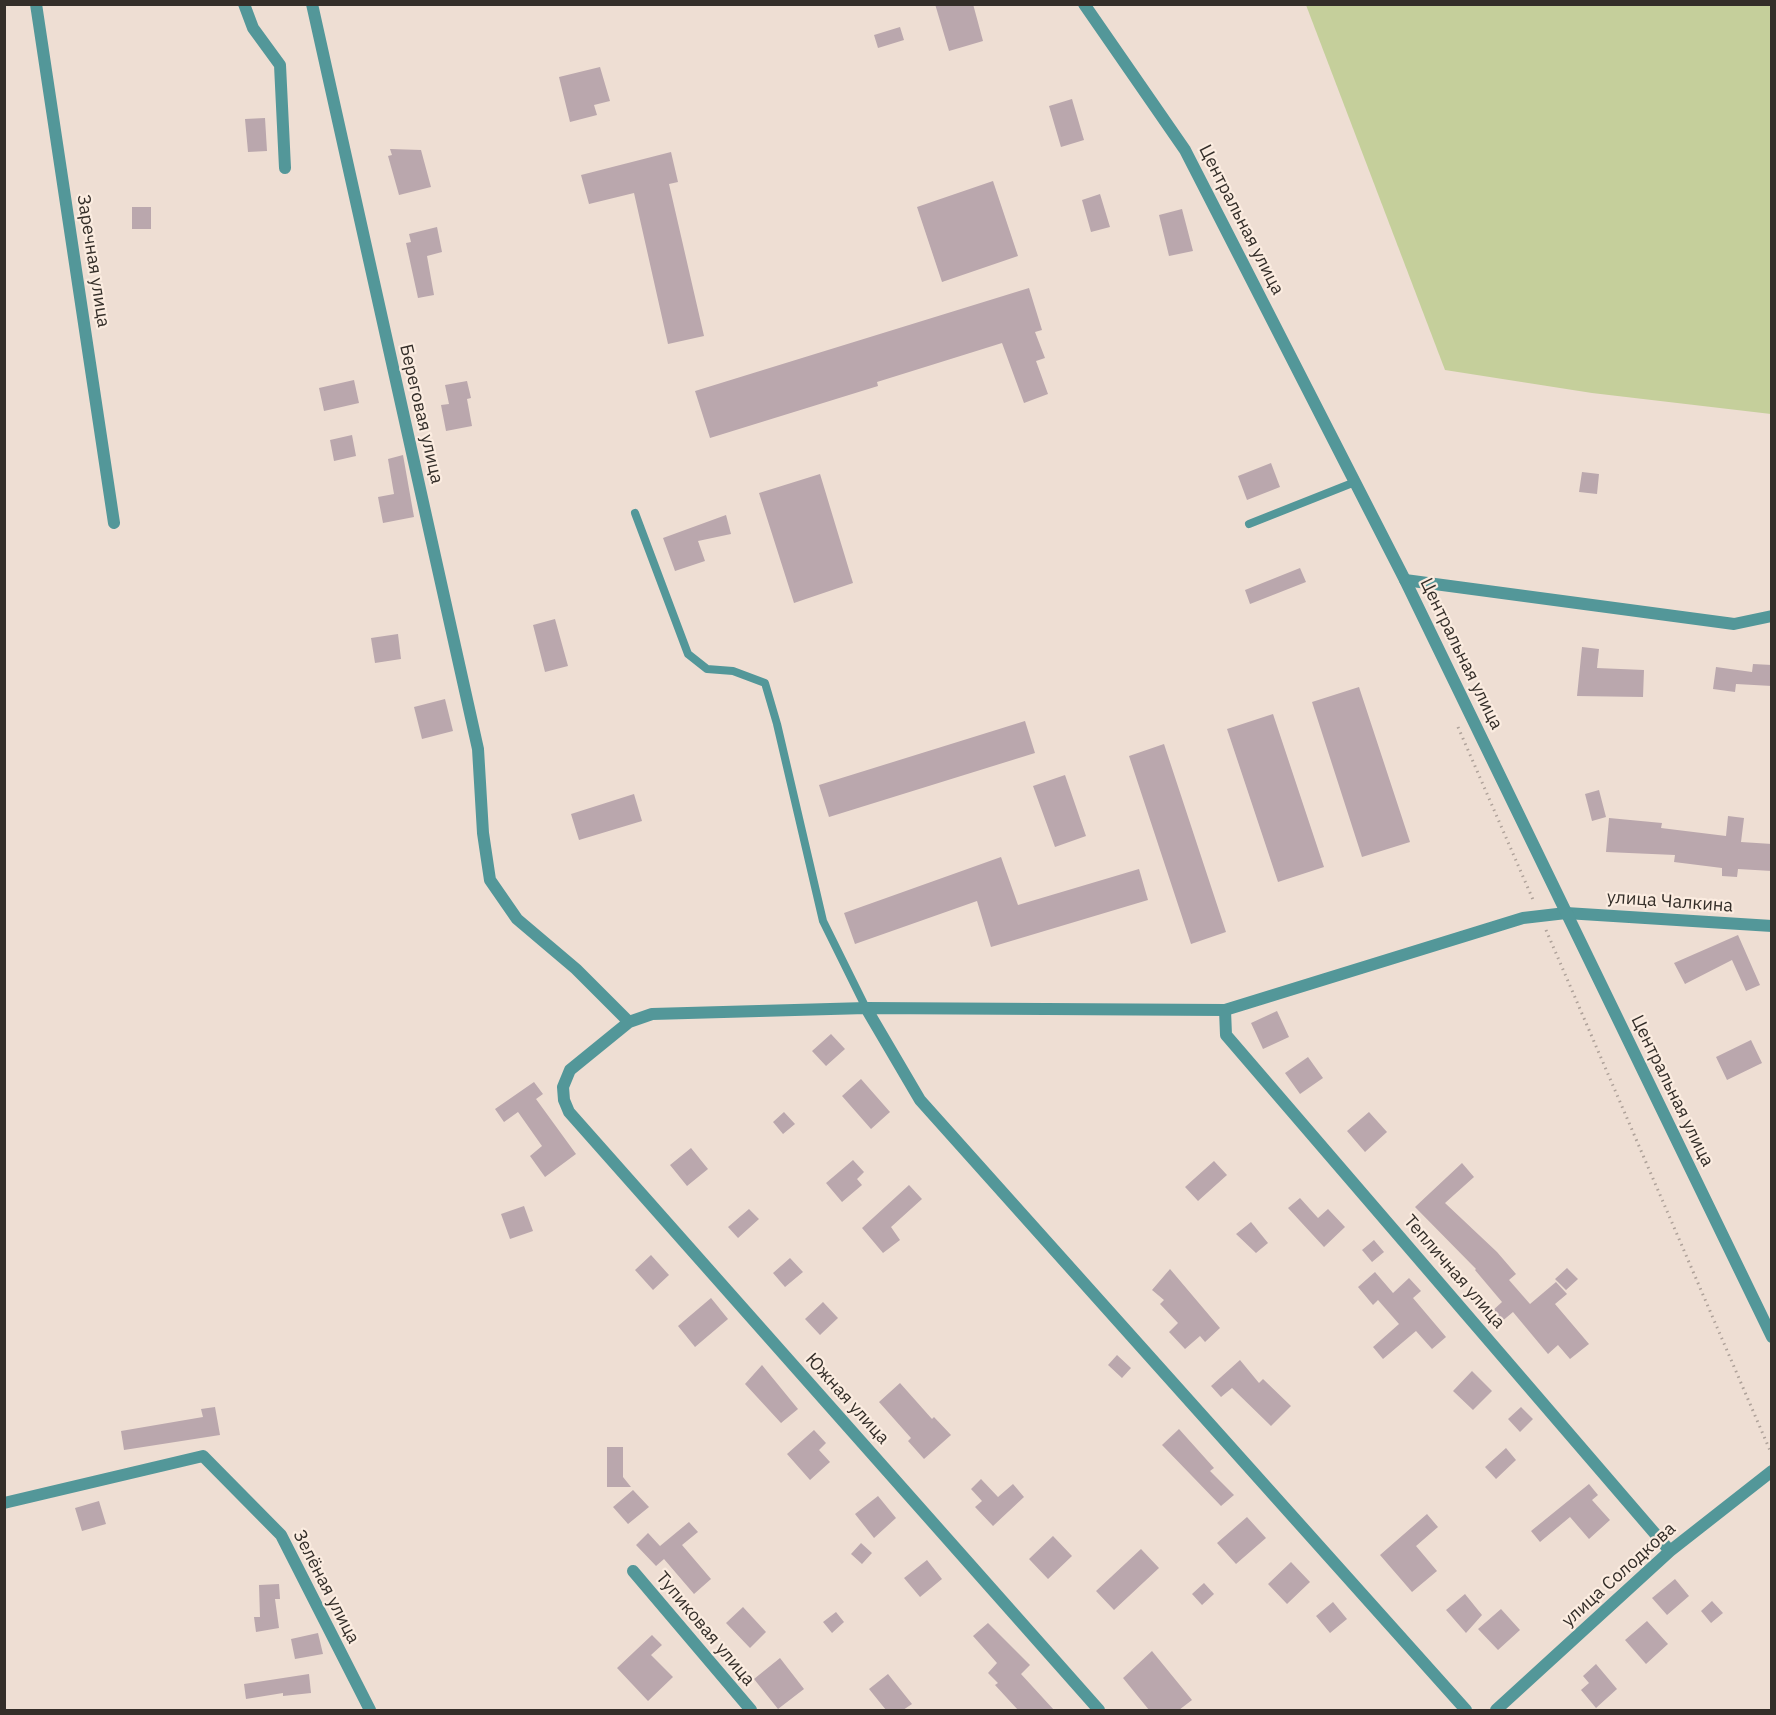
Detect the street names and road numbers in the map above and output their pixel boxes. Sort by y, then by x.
street label: Центральная улица [1194,141,1288,299]
street label: Заречная улица [72,193,114,329]
street label: Береговая улица [394,342,448,486]
street label: Центральная улица [1415,575,1507,733]
street label: улица Чалкина [1606,887,1734,917]
street label: Центральная улица [1626,1012,1718,1170]
street label: Тепличная улица [1399,1211,1509,1333]
street label: Южная улица [801,1349,893,1449]
street label: улица Солодкова [1558,1518,1680,1632]
street label: Зелёная улица [288,1527,364,1647]
street label: Тупиковая улица [651,1567,759,1691]

